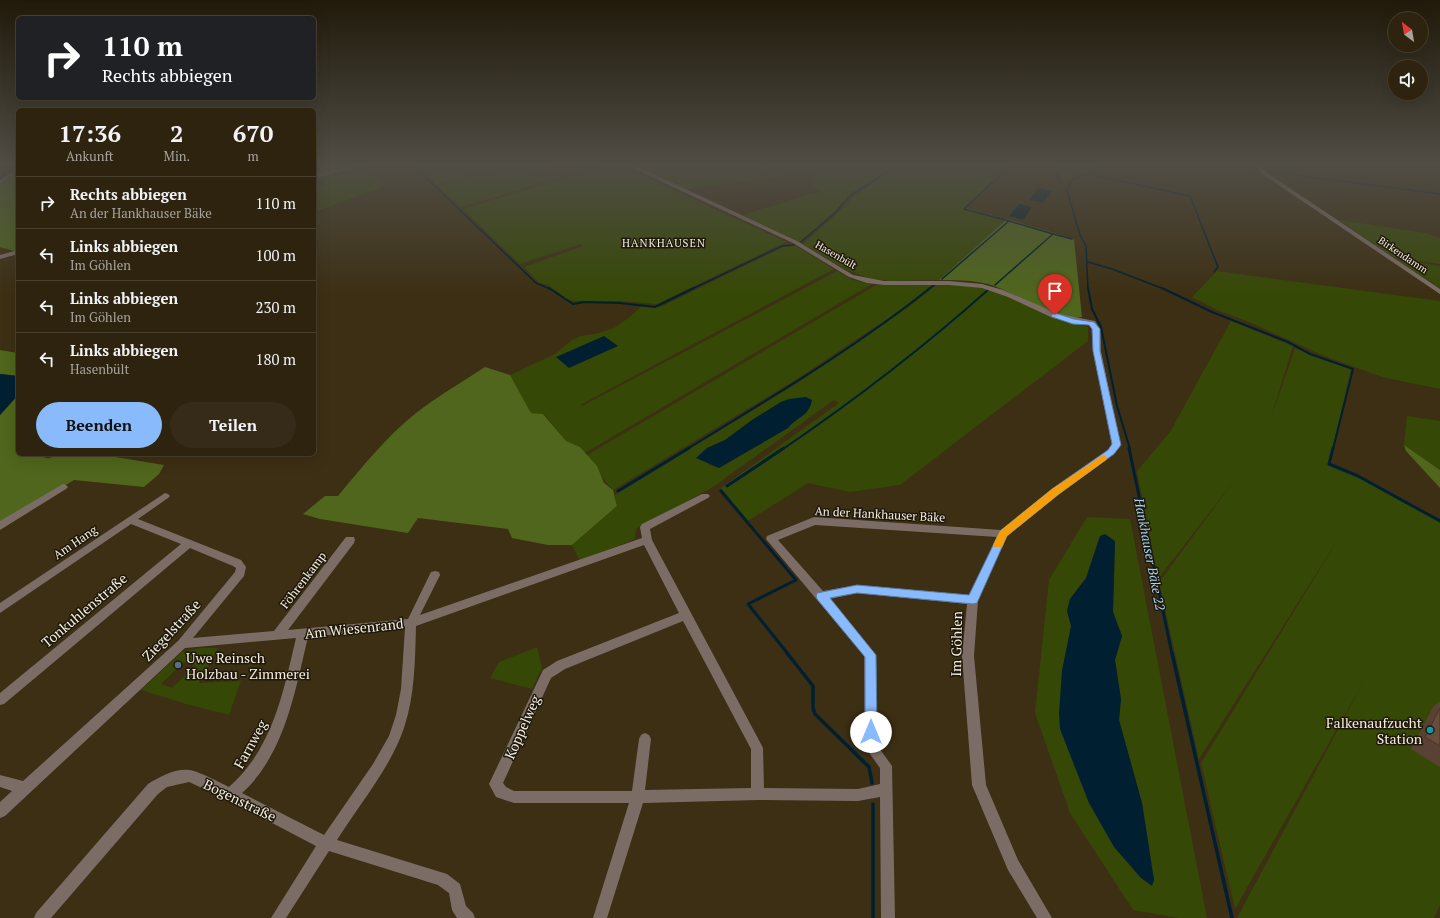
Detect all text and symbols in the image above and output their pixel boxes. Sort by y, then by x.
north arrow [1388,12,1428,52]
map controls [1388,12,1428,100]
text: 110 m [102,27,183,64]
icon: right [36,32,88,84]
button: sound [1388,60,1428,100]
text: Rechts abbiegen [102,63,232,87]
text: 17:36 [59,117,121,149]
text: 2 [170,117,184,149]
text: 670 [233,117,273,149]
text: Ankunft [66,147,114,165]
text: Min. [164,147,190,165]
text: m [247,147,259,165]
text: Rechts abbiegen [70,184,187,204]
icon: right [36,192,58,214]
text: 110 m [255,193,296,213]
text: An der Hankhauser Bäke [70,204,212,222]
street label: Birkendamm [1376,234,1431,276]
text: Links abbiegen [70,236,178,256]
district label: HANKHAUSEN [622,236,706,250]
street label: Hasenbült [813,238,859,272]
icon: left [36,244,58,266]
text: 100 m [255,245,296,265]
text: Im Göhlen [70,256,131,274]
pin [1038,274,1072,315]
icon: arrive [1044,280,1066,302]
text: Links abbiegen [70,288,178,308]
icon: left [36,296,58,318]
text: 230 m [255,297,296,317]
text: Im Göhlen [70,308,131,326]
text: Links abbiegen [70,340,178,360]
icon: left [36,348,58,370]
text: 180 m [255,349,296,369]
text: Hasenbült [70,360,129,378]
button: Beenden [36,402,162,448]
button: Teilen [170,402,296,448]
water label: Hankhauser Bäke 22 [1130,495,1170,612]
street label: An der Hankhauser Bäke [814,503,946,525]
street label: Am Hang [50,522,100,562]
street label: Föhrenkamp [277,548,329,611]
street label: Tonkuhlenstraße [37,568,131,652]
street label: Ziegelstraße [137,595,205,665]
street label: Im Göhlen [946,610,966,677]
street label: Am Wiesenrand [304,613,405,643]
place label: Uwe Reinsch Holzbau - Zimmerei [186,648,310,683]
marker: Uwe Reinsch Holzbau - Zimmerei [173,660,183,670]
street label: Koppelweg [500,692,545,762]
position arrow [850,711,892,753]
place label: Falkenaufzucht Station [1326,713,1423,748]
street label: Farnweg [229,716,271,772]
marker: Falkenaufzucht Station [1425,725,1435,735]
street label: Bogenstraße [200,774,280,826]

